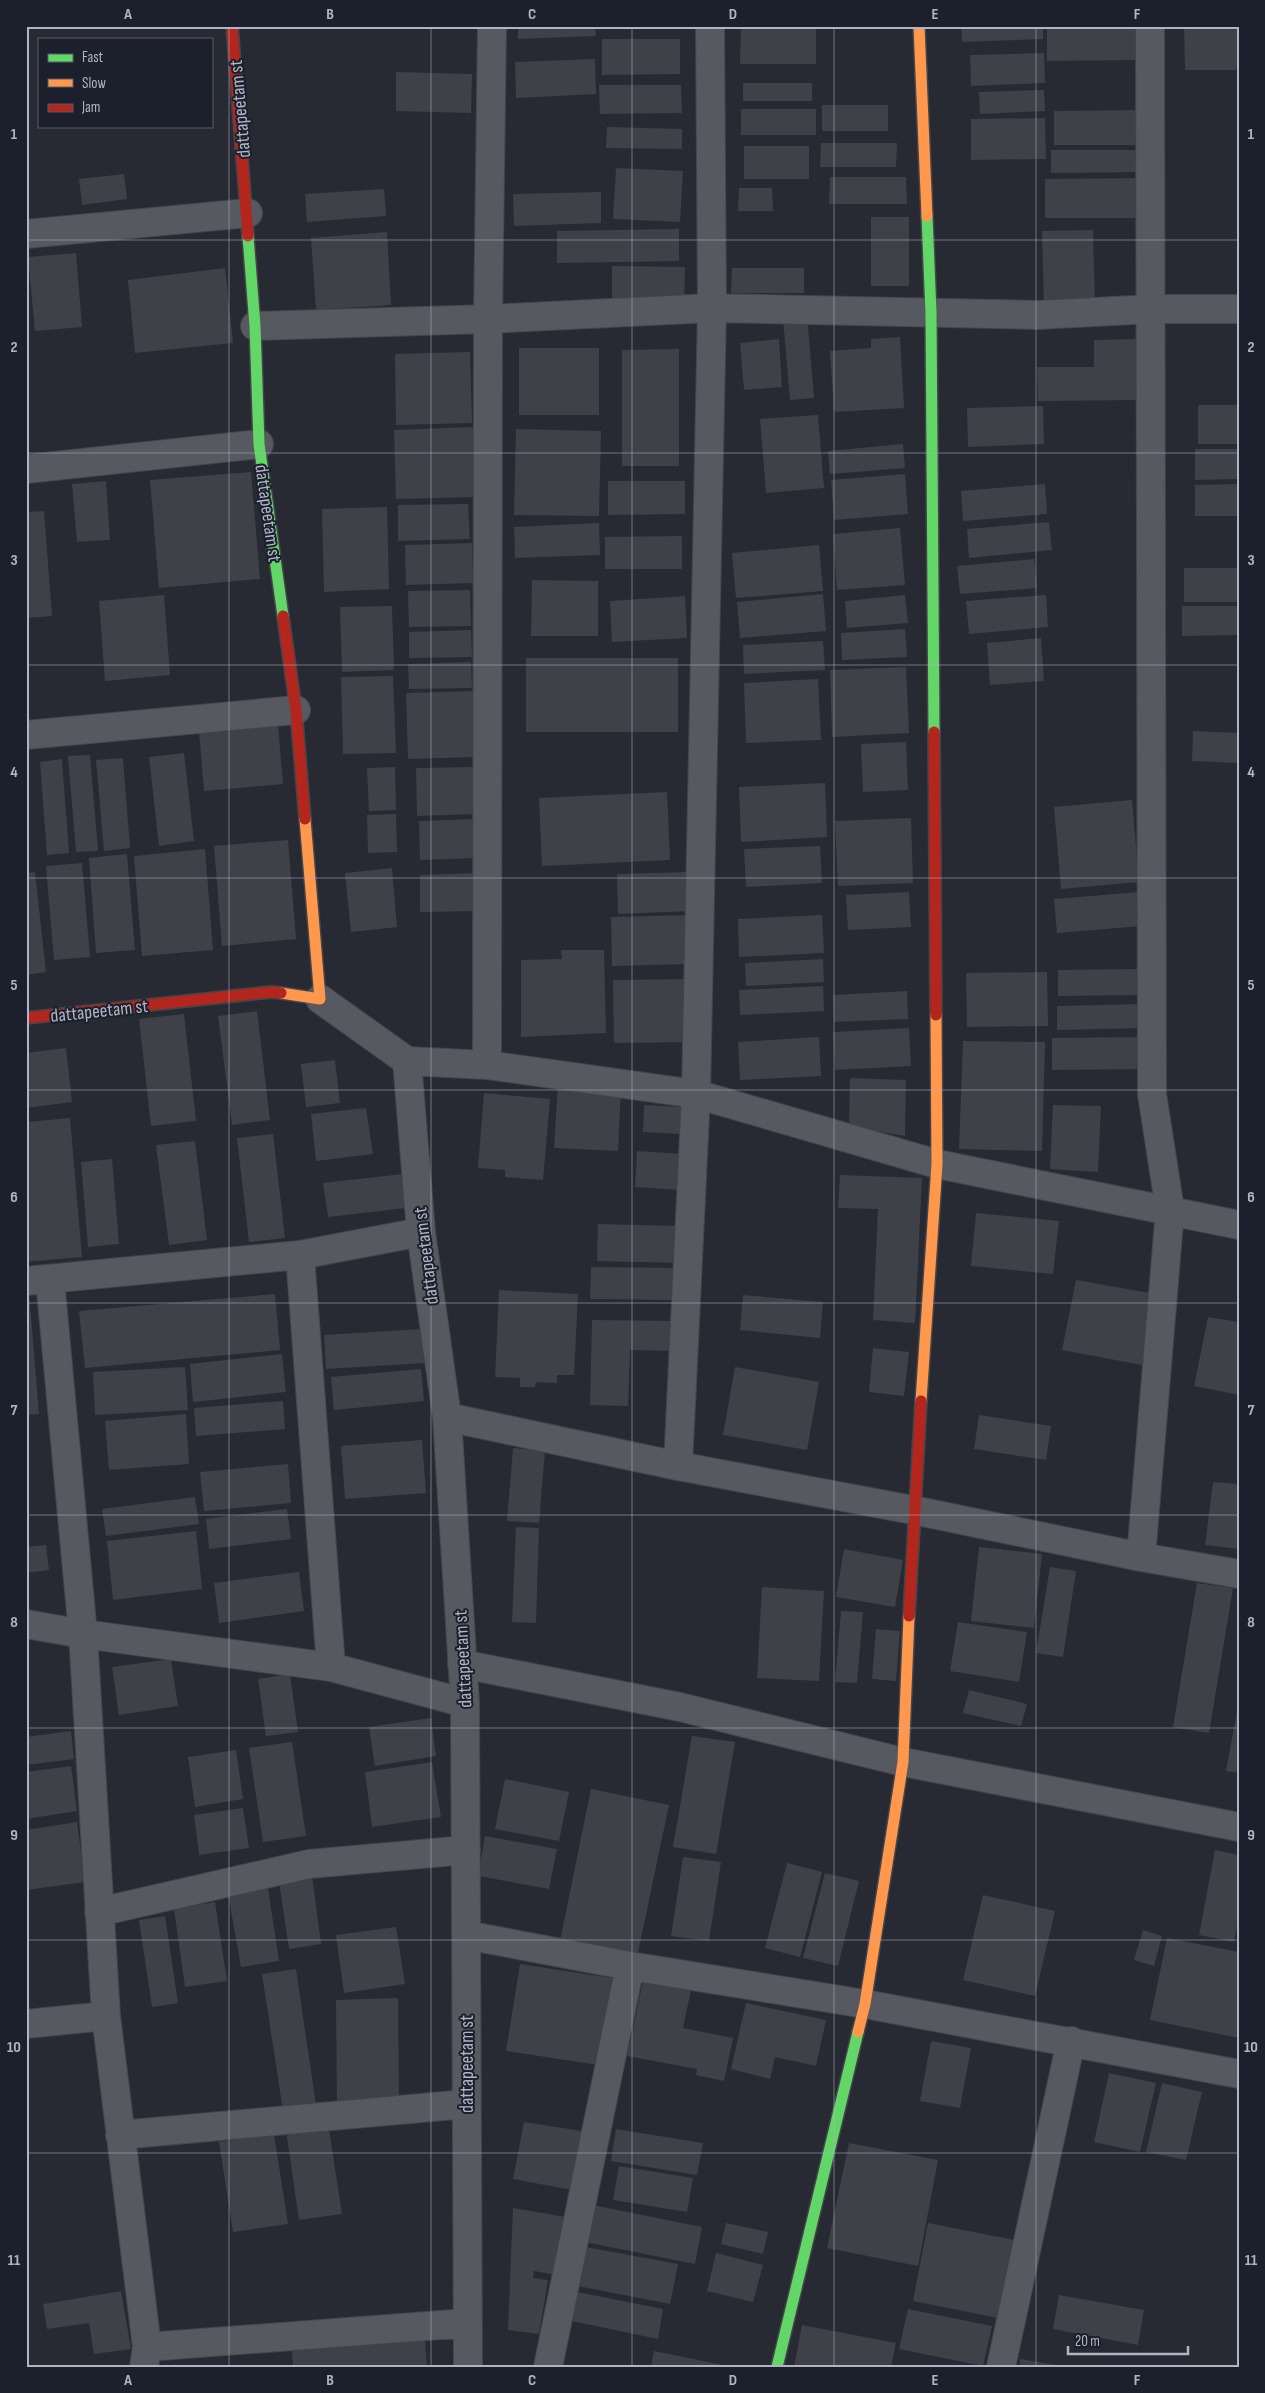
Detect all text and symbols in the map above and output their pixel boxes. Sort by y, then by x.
text: A [123,5,132,24]
text: B [326,5,334,24]
text: C [528,5,536,24]
text: D [729,5,737,24]
text: E [932,5,939,24]
text: F [1134,5,1141,24]
legend [38,38,212,128]
text: Fast [82,48,104,67]
street label: dattapeetam st [225,59,256,159]
text: Slow [82,74,106,93]
text: Jam [81,98,100,117]
text: 1 [11,125,18,144]
text: 1 [1248,125,1255,144]
text: 2 [10,338,18,357]
text: 2 [1247,338,1255,357]
street label: dattapeetam st [249,463,286,564]
text: 3 [10,551,18,570]
text: 3 [1247,551,1255,570]
text: 4 [10,763,18,782]
text: 4 [1247,763,1255,782]
text: 5 [10,976,18,995]
text: 5 [1247,976,1255,995]
street label: dattapeetam st [49,995,149,1028]
text: 6 [10,1188,18,1207]
text: 6 [1247,1188,1255,1207]
street label: dattapeetam st [409,1206,444,1306]
text: 7 [11,1401,18,1420]
text: 7 [1248,1401,1255,1420]
street label: dattapeetam st [449,1609,478,1708]
text: 8 [10,1613,18,1632]
text: 8 [1247,1613,1255,1632]
text: 9 [10,1826,18,1845]
text: 9 [1247,1826,1255,1845]
street label: dattapeetam st [456,2015,479,2113]
text: 10 [7,2038,21,2057]
text: 10 [1244,2038,1258,2057]
text: 11 [8,2251,21,2270]
text: 11 [1245,2251,1258,2270]
scale bar [1068,2323,1188,2355]
text: 20 m [1075,2332,1100,2351]
text: A [123,2371,132,2390]
text: B [326,2371,334,2390]
text: C [528,2371,536,2390]
text: D [729,2371,737,2390]
text: E [932,2371,939,2390]
text: F [1134,2371,1141,2390]

